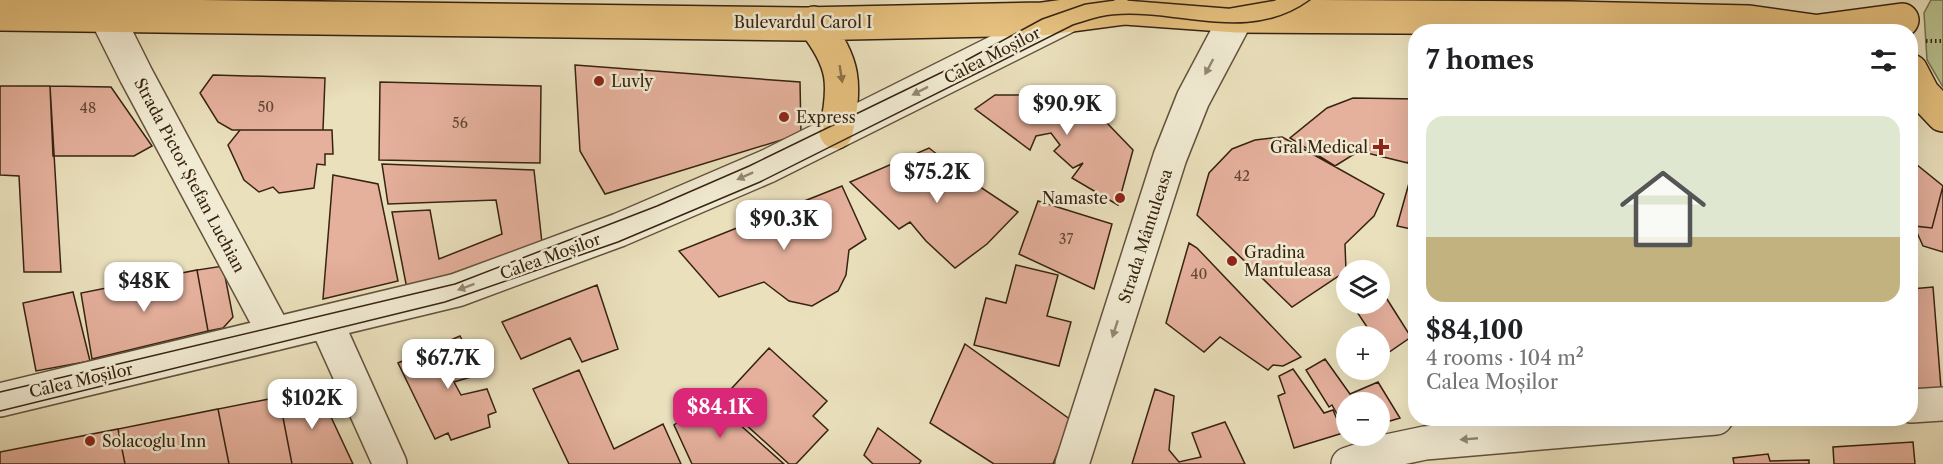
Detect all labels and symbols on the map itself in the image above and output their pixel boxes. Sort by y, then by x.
street label: Bulevardul Carol I [734,12,872,32]
street label: Calea Moșilor [940,22,1044,88]
one-way arrow [1204,59,1214,76]
one-way arrow [836,65,845,84]
place label: Luvly [611,71,654,91]
street label: Strada Pictor Ștefan Luchian [130,74,250,276]
marker: Luvly [592,74,606,88]
pin: $90.9K [1018,85,1116,136]
one-way arrow [912,86,929,96]
house number: 50 [258,98,274,116]
house number: 48 [80,99,96,117]
place label: Express [796,107,856,127]
marker: Express [777,110,791,124]
house number: 56 [452,114,468,132]
place label: Gral Medical [1270,137,1368,157]
marker: Gral Medical [1372,138,1390,156]
pin: $75.2K [888,153,986,204]
street label: Strada Mântuleasa [1114,166,1176,306]
house number: 42 [1234,167,1250,185]
one-way arrow [736,172,754,181]
place label: Namaste [1042,188,1108,208]
marker: Namaste [1113,191,1127,205]
pin: $90.3K [735,200,833,251]
street label: Calea Moșilor [497,228,603,283]
house number: 37 [1059,230,1073,248]
place label: Gradina Mantuleasa [1244,242,1332,280]
marker: Gradina Mantuleasa [1225,254,1239,268]
pin: $48K [108,262,180,313]
house number: 40 [1191,265,1208,283]
one-way arrow [457,282,475,292]
one-way arrow [1110,320,1119,338]
pin: $67.7K [399,339,497,390]
street label: Calea Moșilor [27,358,135,402]
pin: $102K [270,379,354,430]
pin: $84.1K [671,388,769,439]
place label: Solacoglu Inn [102,431,206,451]
marker: Solacoglu Inn [83,434,97,448]
one-way arrow [1460,434,1479,444]

